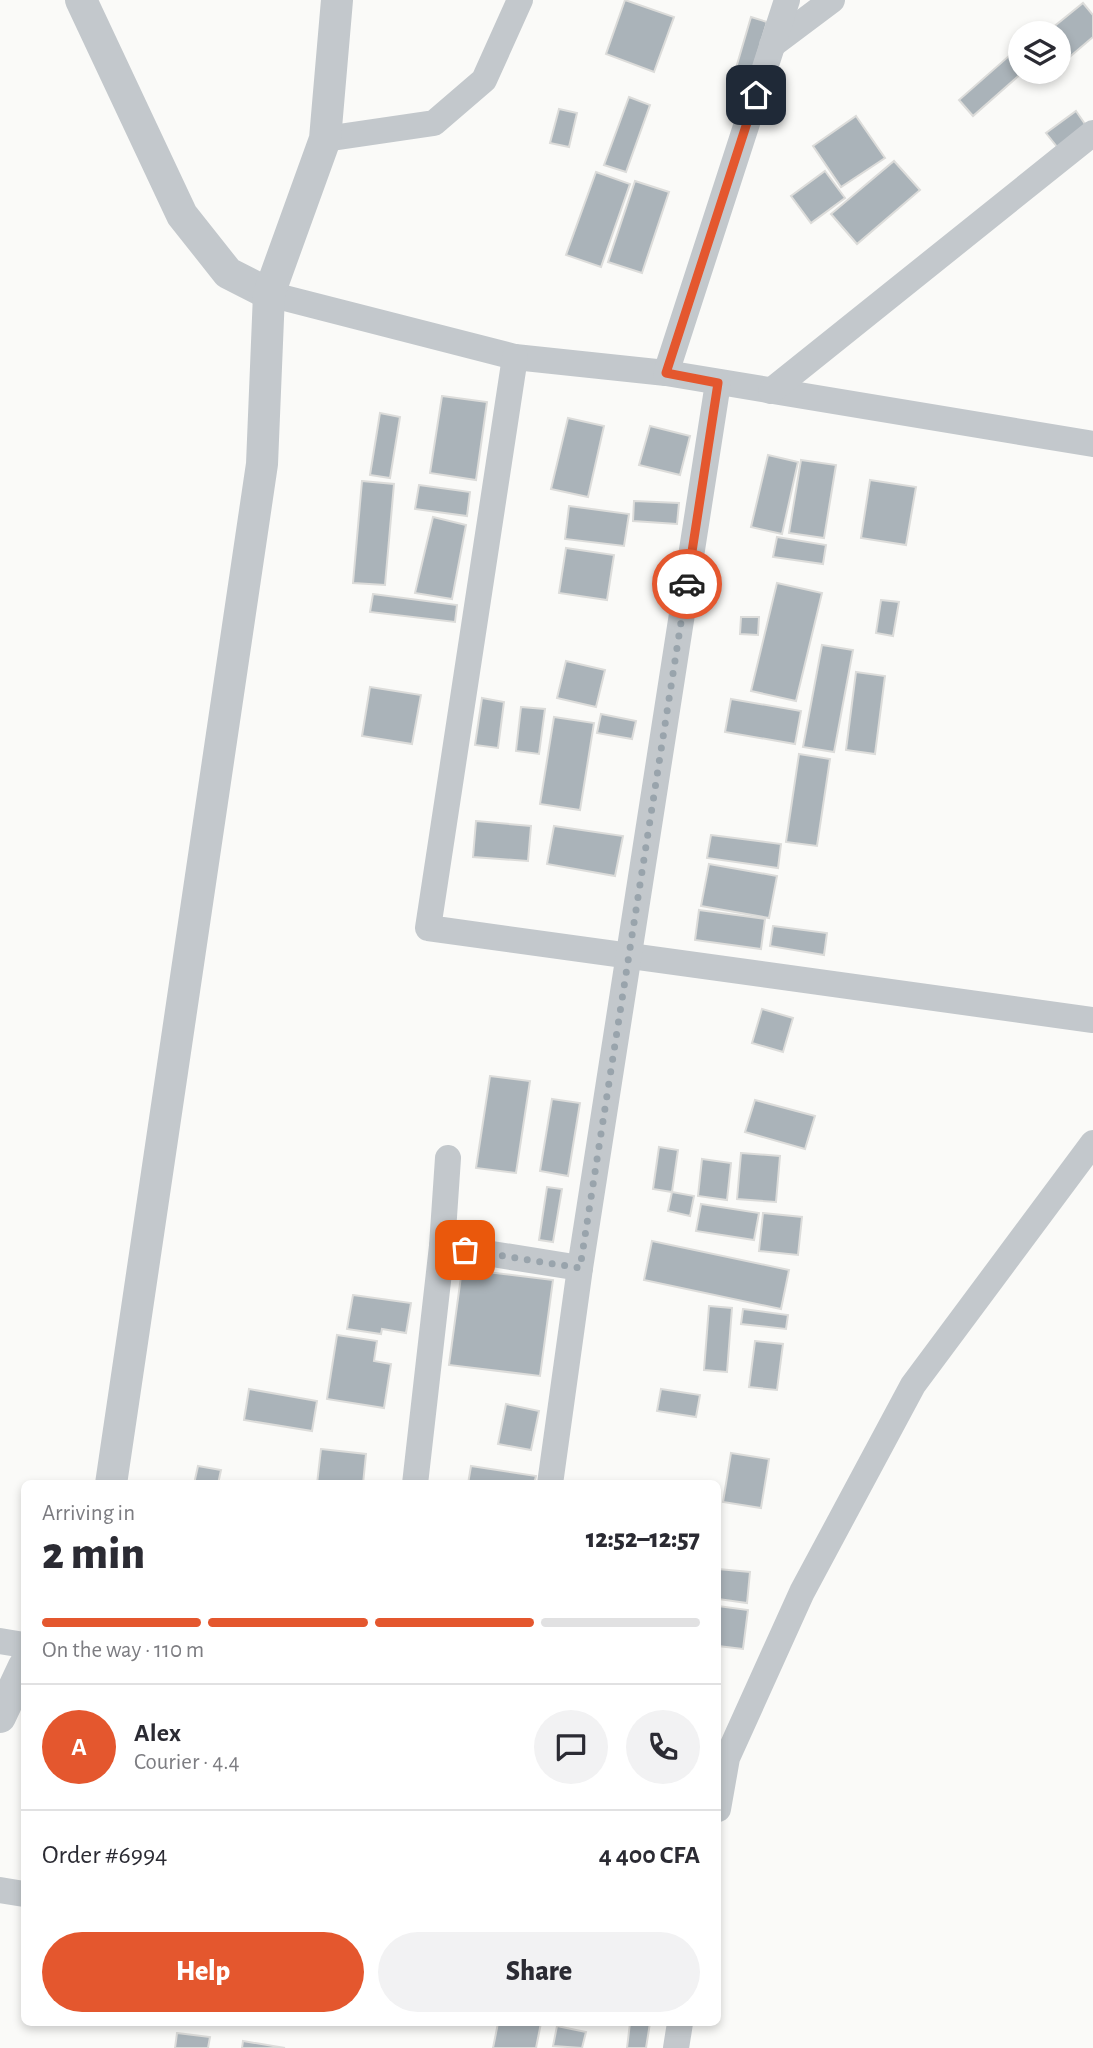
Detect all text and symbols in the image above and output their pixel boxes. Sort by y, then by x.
map controls [1008,21,1071,84]
button: layers [1008,21,1071,84]
pin [726,65,786,125]
icon: home [737,76,775,114]
courier [652,549,722,619]
icon: car [668,565,706,603]
pin [435,1220,495,1280]
icon: bag [446,1231,484,1269]
text: Arriving in [42,1502,135,1525]
text: 12:52–12:57 [586,1526,700,1552]
text: 2 min [42,1531,145,1577]
text: On the way · 110 m [42,1639,204,1662]
button: chat [534,1710,608,1784]
button: phone [626,1710,700,1784]
text: Alex [134,1720,181,1746]
text: A [71,1734,87,1760]
text: Courier · 4.4 [134,1751,240,1774]
text: Order #6994 [42,1842,168,1868]
text: 4 400 CFA [599,1842,700,1868]
button: Help [42,1932,364,2012]
button: Share [378,1932,700,2012]

